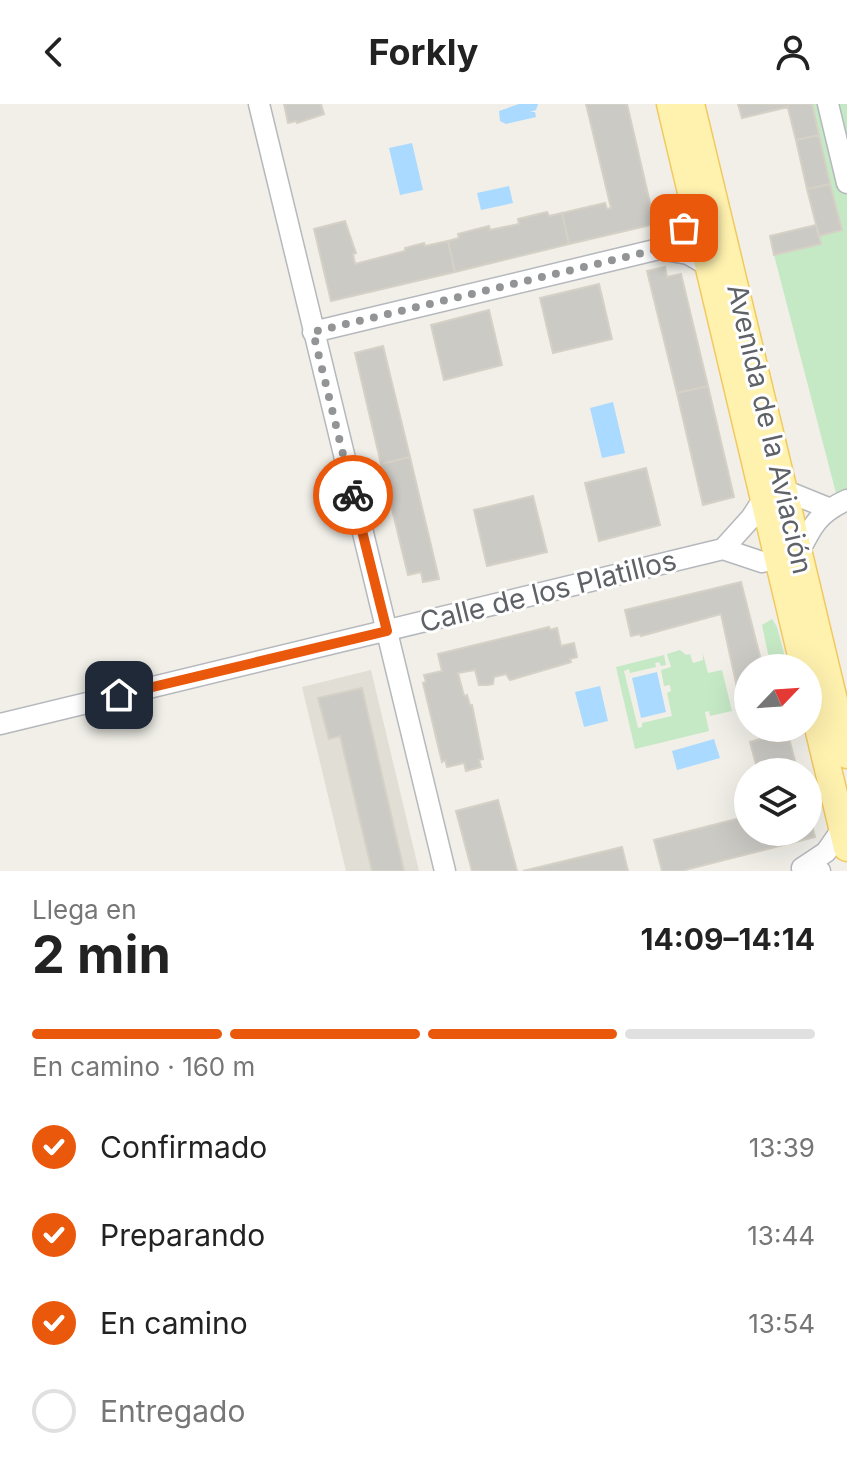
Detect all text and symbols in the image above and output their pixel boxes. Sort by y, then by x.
icon: back [32,30,76,74]
text: Forkly [368,30,479,74]
icon: person [771,30,815,74]
pin [650,194,718,262]
icon: bag [662,206,706,250]
street label: Avenida de la Aviación [720,281,820,577]
courier [313,455,393,535]
icon: bike [331,473,375,517]
street label: Calle de los Platillos [416,543,680,639]
north arrow [734,654,822,742]
map controls [734,654,822,846]
pin [85,661,153,729]
icon: home [97,673,141,717]
button: layers [734,758,822,846]
text: Llega en [32,894,137,925]
text: 14:09–14:14 [641,921,815,957]
text: 2 min [32,923,171,986]
text: En camino · 160 m [32,1051,255,1082]
icon: check [32,1125,76,1169]
text: Confirmado [100,1129,267,1165]
text: 13:39 [749,1132,815,1163]
icon: check [32,1213,76,1257]
text: Preparando [100,1217,265,1253]
text: 13:44 [747,1220,815,1251]
icon: check [32,1301,76,1345]
text: En camino [100,1305,248,1341]
text: 13:54 [748,1308,815,1339]
text: Entregado [100,1393,245,1429]

